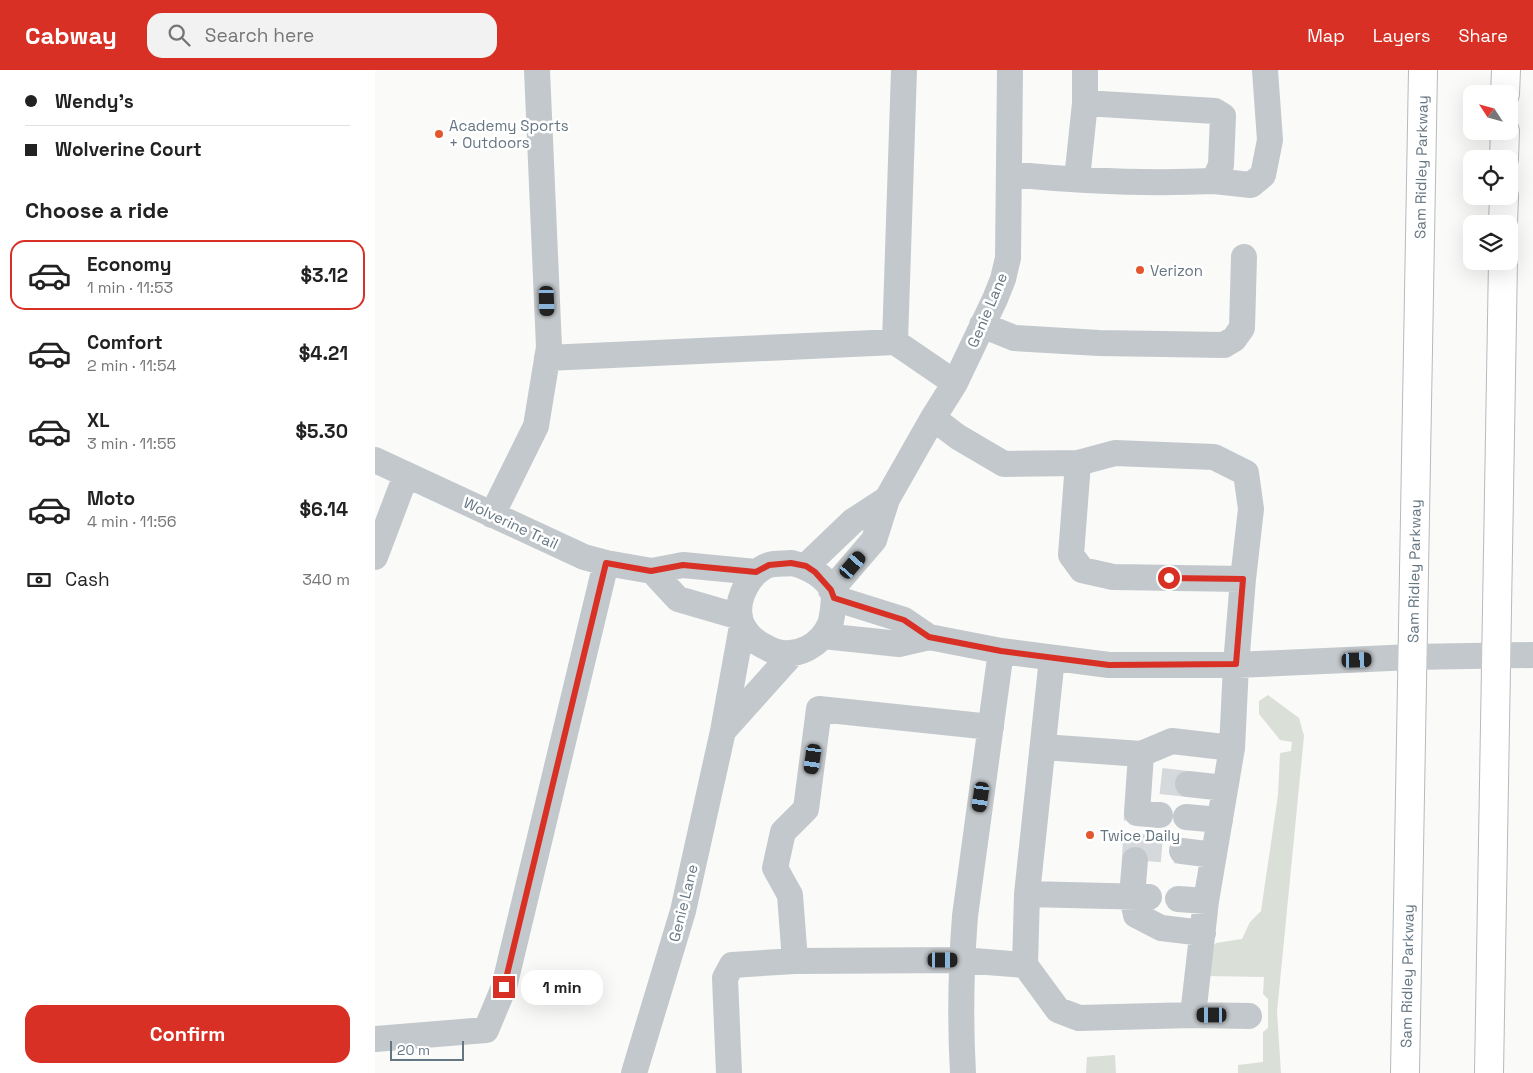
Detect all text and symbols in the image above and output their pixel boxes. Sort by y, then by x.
search box [147,13,497,58]
text: Cabway [25,20,117,51]
icon: search [165,21,193,49]
text: Search here [205,23,314,48]
text: Map [1307,24,1345,47]
text: Layers [1373,24,1430,47]
text: Share [1458,24,1508,47]
north arrow [1463,85,1517,140]
map controls [1463,85,1518,270]
text: Wendy's [55,89,134,114]
street label: Sam Ridley Parkway [1410,95,1432,239]
place label: Academy Sports + Outdoors [449,116,569,152]
marker: Academy Sports + Outdoors [433,128,445,140]
text: Wolverine Court [55,137,202,162]
button: locate [1463,150,1518,205]
text: Choose a ride [25,196,169,224]
button: layers [1463,215,1518,270]
text: Economy [87,252,171,277]
icon: car [27,253,72,298]
place label: Verizon [1150,261,1203,280]
text: $3.12 [300,263,348,288]
marker: Verizon [1134,264,1146,276]
street label: Genie Lane [963,270,1011,350]
text: 1 min · 11:53 [87,277,173,298]
car [538,286,555,316]
text: Comfort [87,330,163,355]
icon: car [27,331,72,376]
text: $4.21 [299,341,348,366]
text: 2 min · 11:54 [87,355,176,376]
text: XL [87,408,110,433]
icon: car [27,409,72,454]
text: $5.30 [296,419,348,444]
text: 3 min · 11:55 [87,433,176,454]
text: Moto [87,486,135,511]
icon: car [27,487,72,532]
street label: Wolverine Trail [461,493,561,553]
text: $6.14 [299,497,348,522]
street label: Sam Ridley Parkway [1403,499,1425,643]
text: 4 min · 11:56 [87,511,177,532]
car [837,549,868,581]
icon: cash [25,566,53,594]
text: Cash [65,567,110,592]
route start [1158,567,1180,589]
text: 340 m [302,569,350,590]
car [1341,652,1372,668]
car [803,743,822,775]
car [971,781,990,813]
place label: Twice Daily [1100,826,1180,845]
marker: Twice Daily [1084,829,1096,841]
street label: Genie Lane [664,862,702,944]
street label: Sam Ridley Parkway [1396,904,1418,1048]
car [928,953,958,968]
callout: 1 min [521,970,604,1004]
route end [493,976,515,998]
text: 1 min [542,977,582,998]
button: Confirm [25,1005,350,1063]
car [1197,1008,1227,1023]
scale bar [390,1038,464,1061]
text: 20 m [397,1041,430,1059]

